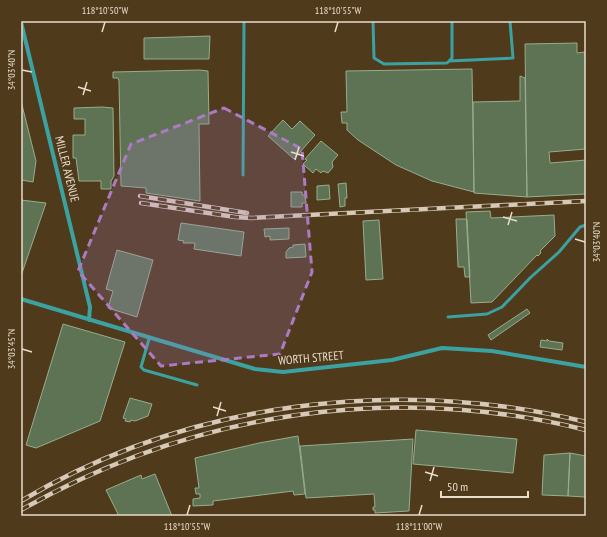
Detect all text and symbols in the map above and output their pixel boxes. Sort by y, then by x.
text: 118°10'50"W [82,4,129,17]
text: 118°10'55"W [315,4,362,17]
text: 34°03'40"N [5,50,18,90]
street label: MILLER AVENUE [52,134,83,203]
text: 34°03'40"N [590,222,603,262]
text: 34°03'45"N [5,329,18,369]
street label: WORTH STREET [277,347,345,368]
scale bar [441,473,528,499]
text: 50 m [447,479,468,494]
text: 118°10'55"W [164,520,211,533]
text: 118°11'00"W [396,520,443,533]

